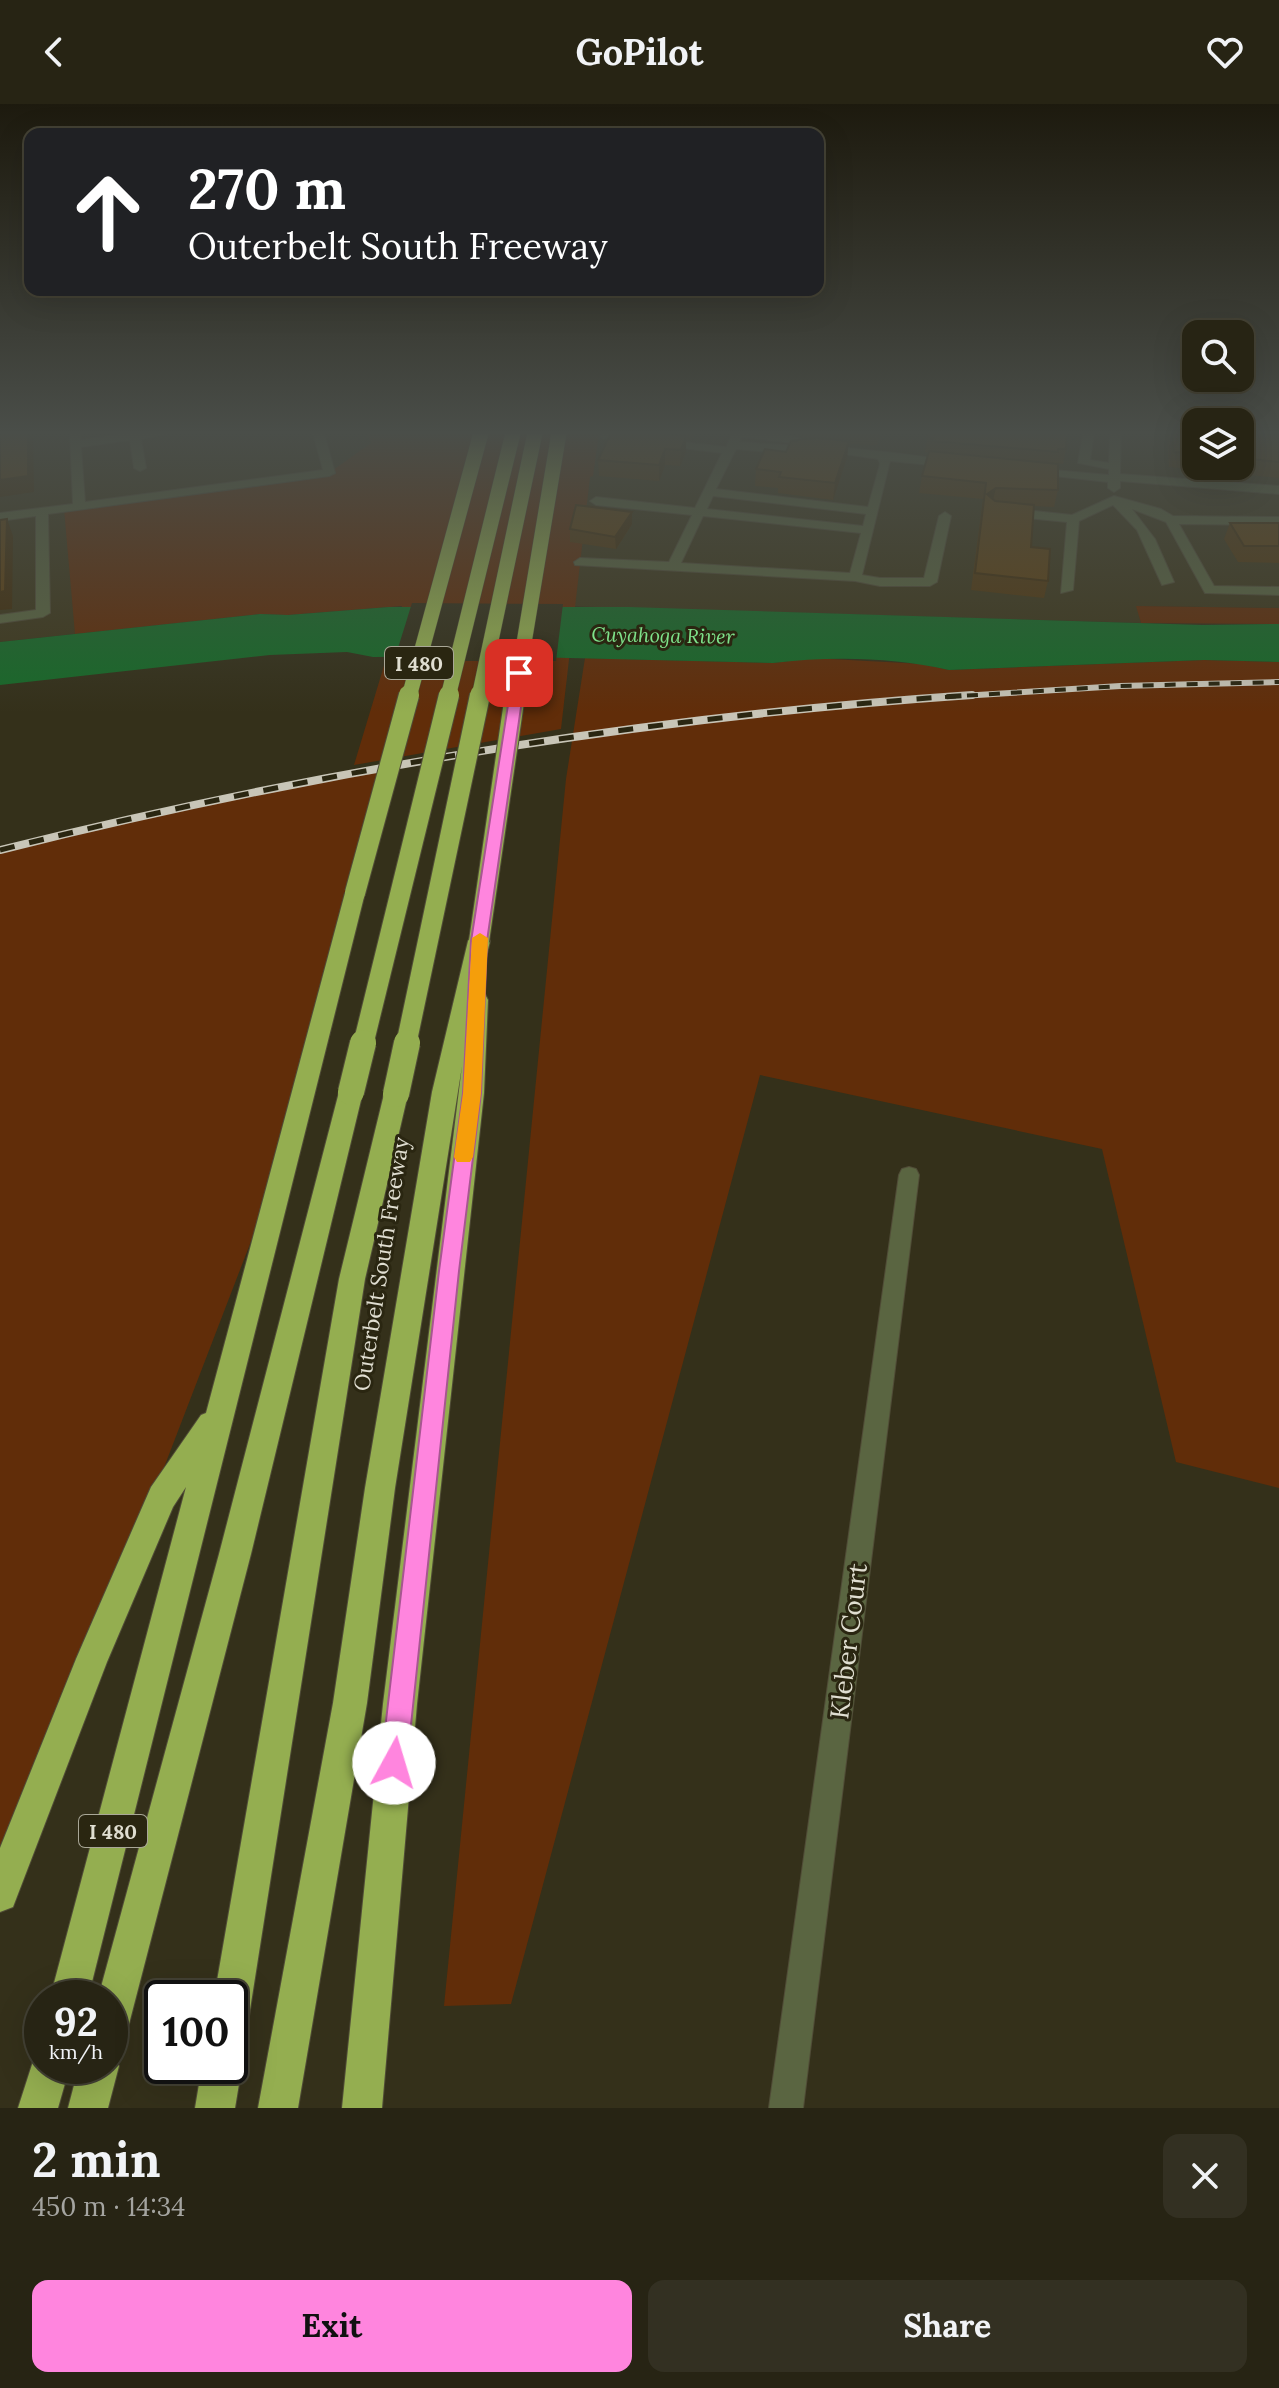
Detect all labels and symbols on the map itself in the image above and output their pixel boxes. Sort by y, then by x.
water label: Cuyahoga River [591,621,736,649]
pin [485,639,553,707]
road number: I 480 [385,647,453,679]
street label: Outerbelt South Freeway [347,1135,415,1393]
street label: Kleber Court [822,1561,874,1721]
position arrow [352,1721,436,1805]
road number: I 480 [79,1815,147,1847]
speed limit sign: 100 [144,1980,248,2084]

